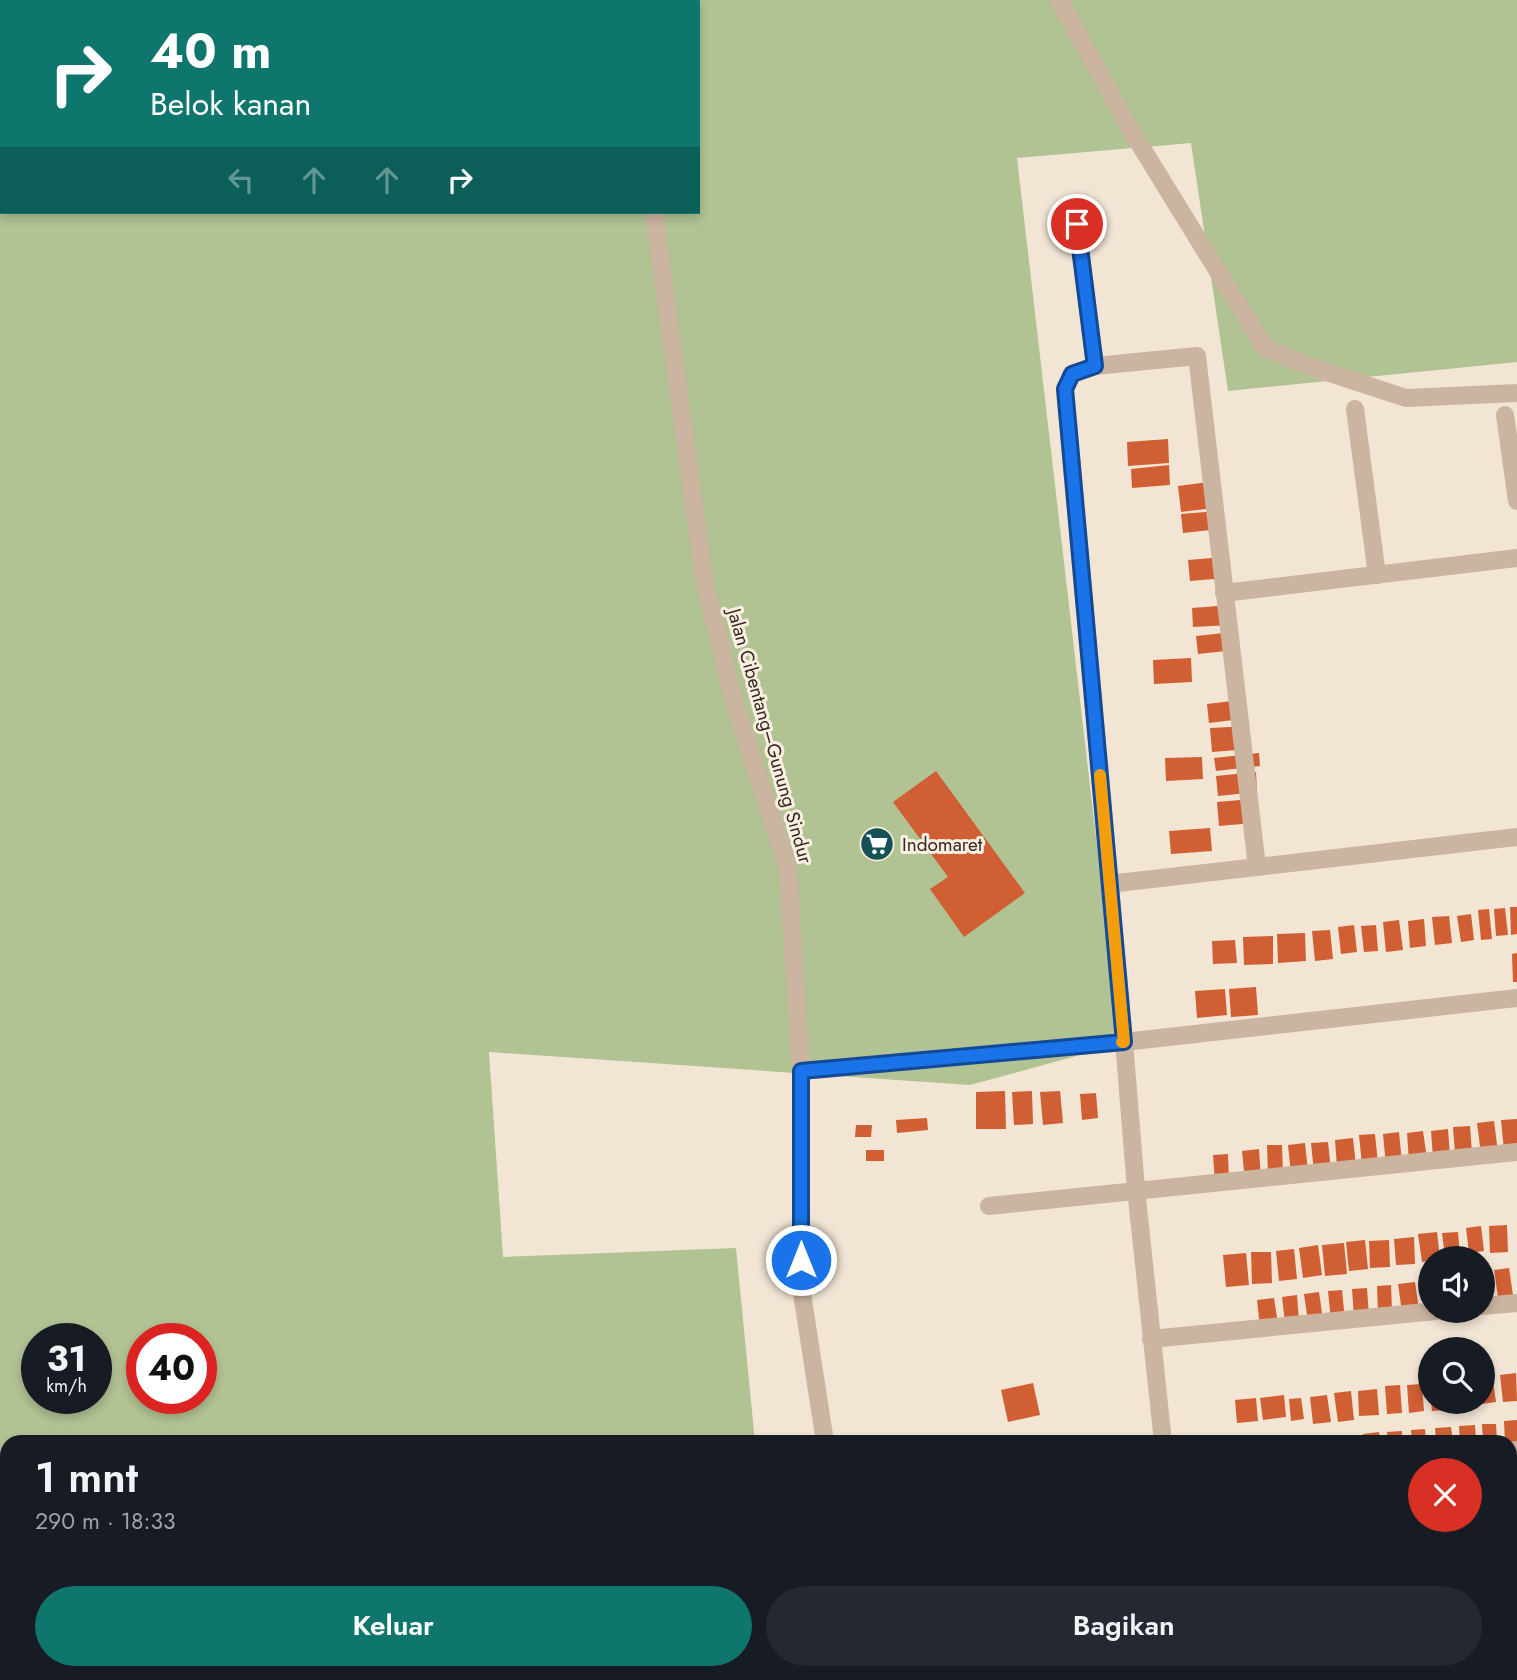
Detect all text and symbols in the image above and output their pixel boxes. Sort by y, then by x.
text: 40 m [150,16,272,86]
icon: right [35,28,126,119]
text: Belok kanan [150,81,311,127]
icon: left [222,161,260,199]
icon: ahead [295,161,333,199]
icon: ahead [368,161,406,199]
icon: right [441,161,479,199]
pin [1047,194,1107,254]
icon: arrive [1058,205,1096,243]
street label: Jalan Cibentang–Gunung Sindur [720,603,819,867]
supermarket icon: Indomaret [858,825,896,863]
place label: Indomaret [902,831,983,858]
position arrow [764,1223,838,1297]
map controls [1418,1246,1495,1414]
button: sound [1418,1246,1495,1323]
speed limit sign: 40 [126,1323,217,1414]
text: 31 [47,1334,86,1384]
button: search [1418,1337,1495,1414]
text: km/h [46,1373,87,1399]
text: 1 mnt [35,1447,138,1508]
button: close [1408,1458,1482,1532]
text: 290 m · 18:33 [35,1504,176,1538]
button: Keluar [35,1586,752,1666]
button: Bagikan [766,1586,1482,1666]

